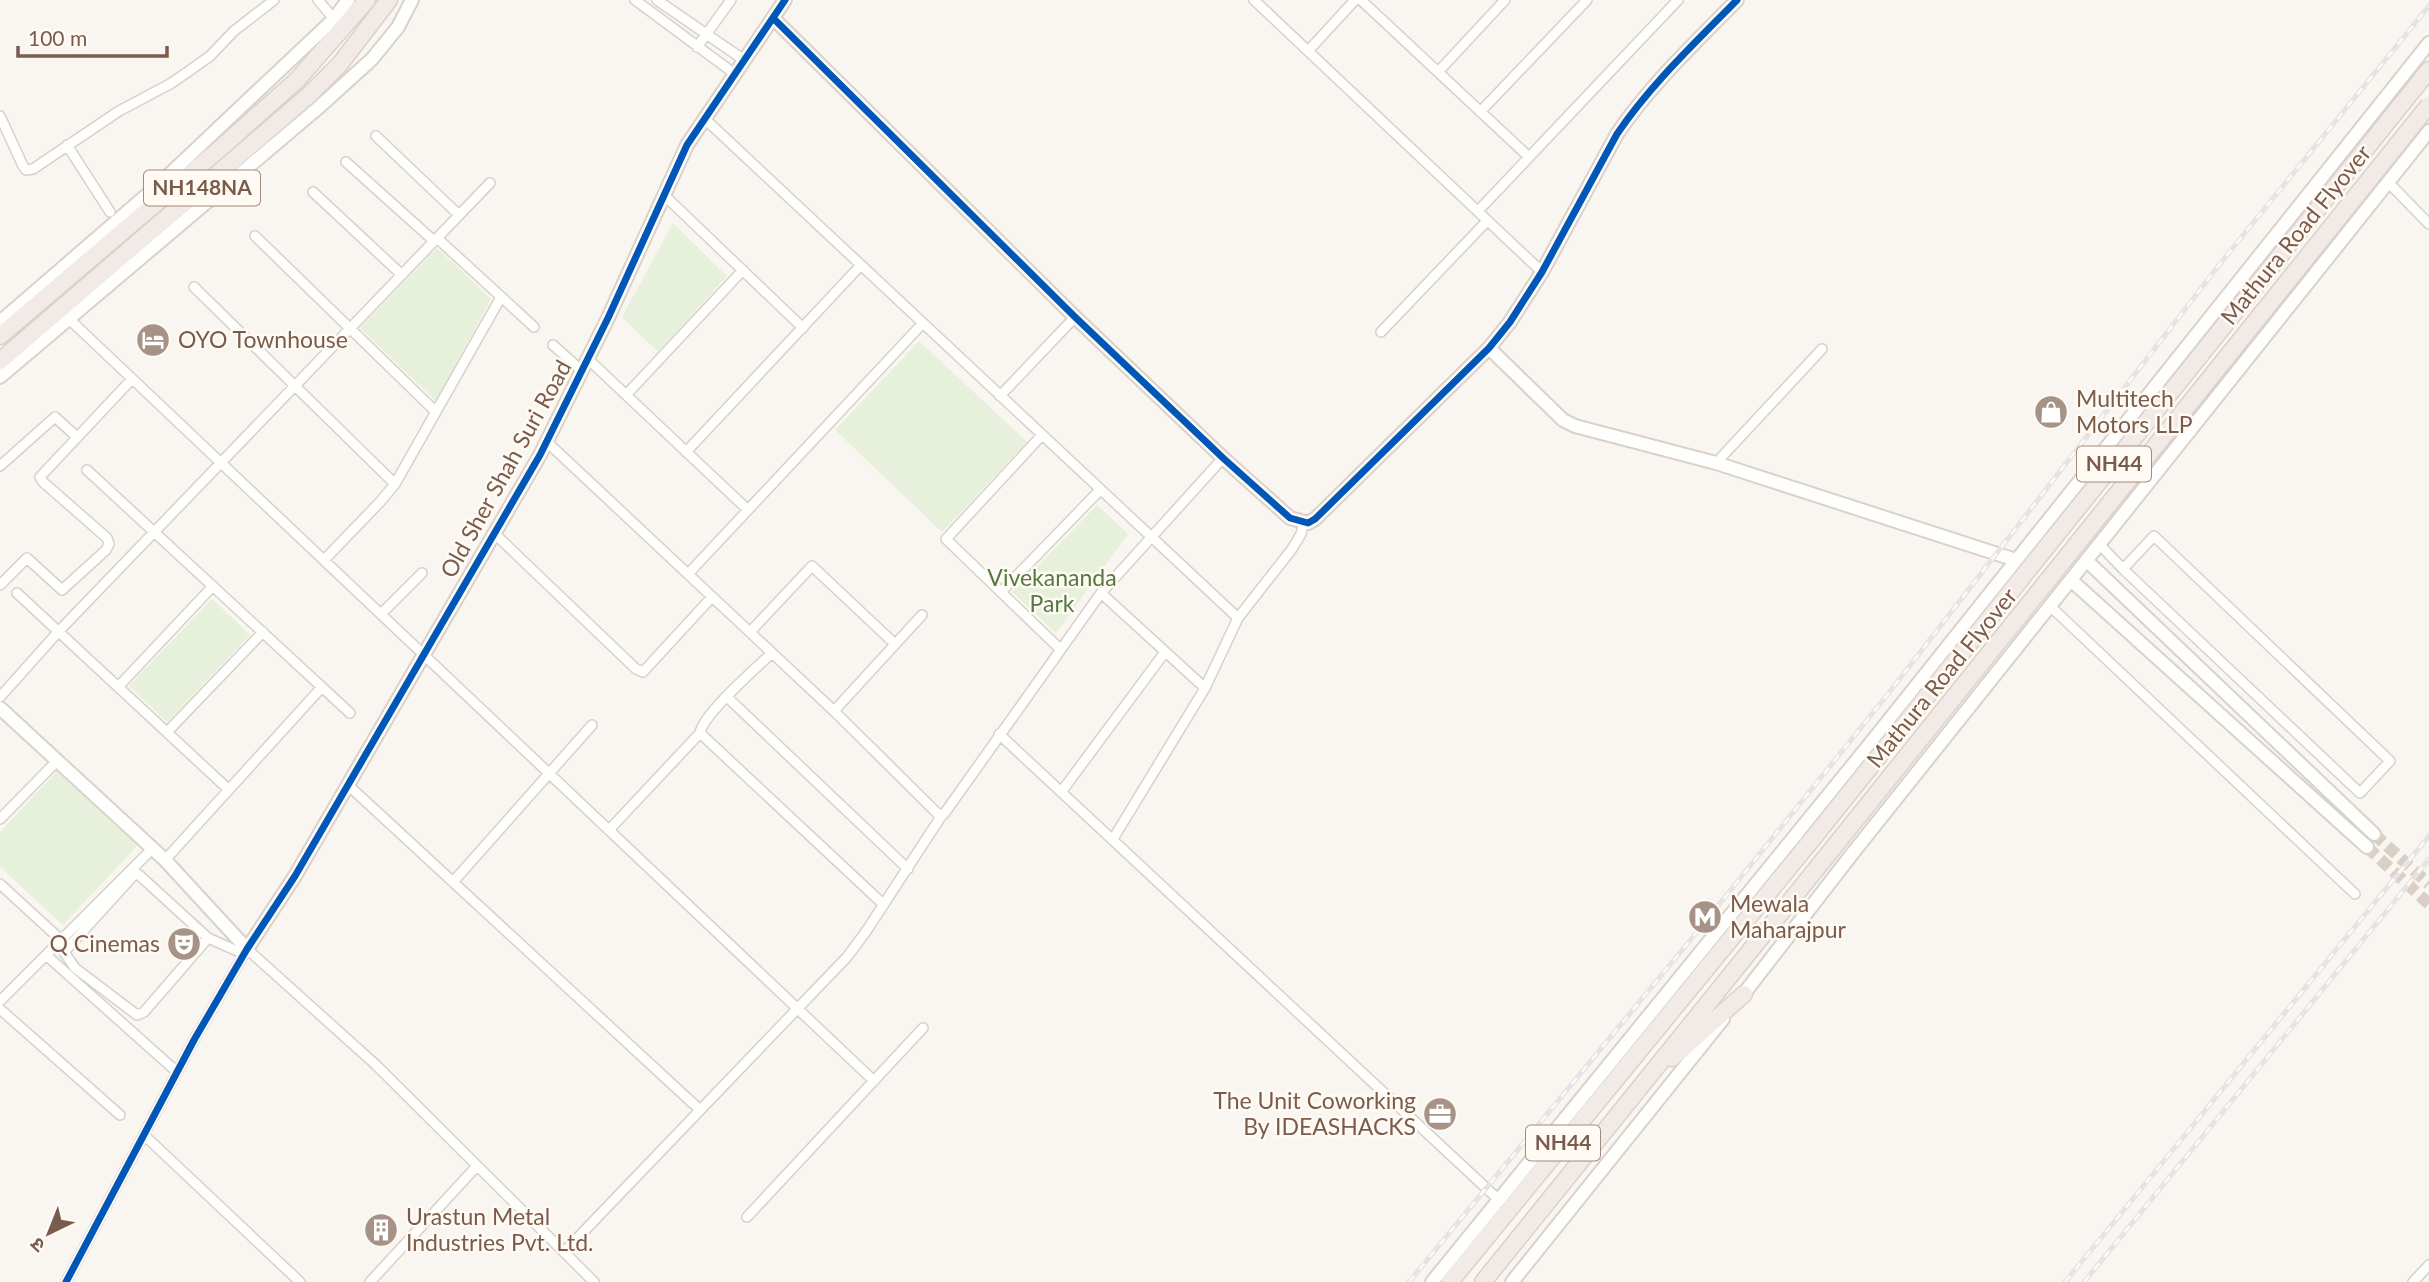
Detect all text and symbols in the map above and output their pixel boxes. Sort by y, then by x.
scale bar [18,14,166,58]
text: 100 m [28,25,87,50]
street label: Mathura Road Flyover [2214,138,2377,330]
road number: NH148NA [144,170,260,206]
hotel icon: OYO Townhouse [134,321,172,359]
place label: OYO Townhouse [178,325,348,353]
street label: Old Sher Shah Suri Road [434,355,577,582]
place label: Multitech Motors LLP [2076,384,2193,438]
shop icon: Multitech Motors LLP [2032,393,2070,431]
road number: NH44 [2077,447,2151,482]
park label: Vivekananda Park [987,563,1117,617]
street label: Mathura Road Flyover [1860,581,2023,773]
place label: Mewala Maharajpur [1730,889,1847,943]
metro station icon: Mewala Maharajpur [1686,898,1724,936]
theatre icon: Q Cinemas [165,925,203,963]
place label: Q Cinemas [50,929,160,957]
place label: The Unit Coworking By IDEASHACKS [1213,1086,1416,1140]
office icon: The Unit Coworking By IDEASHACKS [1421,1095,1459,1133]
road number: NH44 [1526,1126,1600,1160]
north arrow [14,1198,84,1268]
place label: Urastun Metal Industries Pvt. Ltd. [406,1202,593,1256]
building icon: Urastun Metal Industries Pvt. Ltd. [362,1211,400,1249]
text: उ [25,1233,49,1258]

